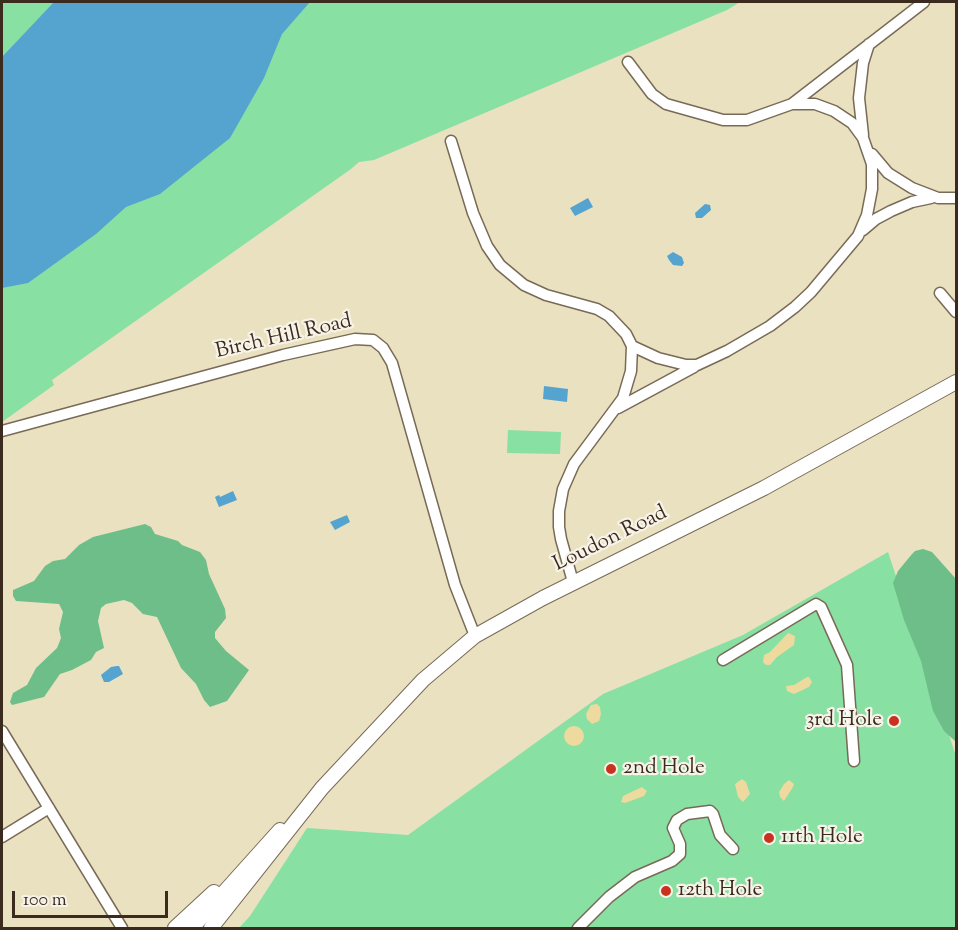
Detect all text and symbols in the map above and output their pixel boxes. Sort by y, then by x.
street label: Birch Hill Road [213,310,355,366]
street label: Loudon Road [550,502,672,578]
place label: 3rd Hole [806,708,882,734]
marker: 3rd Hole [887,714,901,728]
place label: 2nd Hole [623,756,705,782]
marker: 2nd Hole [604,762,618,776]
place label: 11th Hole [781,825,863,851]
marker: 11th Hole [762,831,776,845]
place label: 12th Hole [678,878,762,904]
scale bar [15,879,171,917]
marker: 12th Hole [659,884,673,898]
text: 100 m [23,888,67,914]

